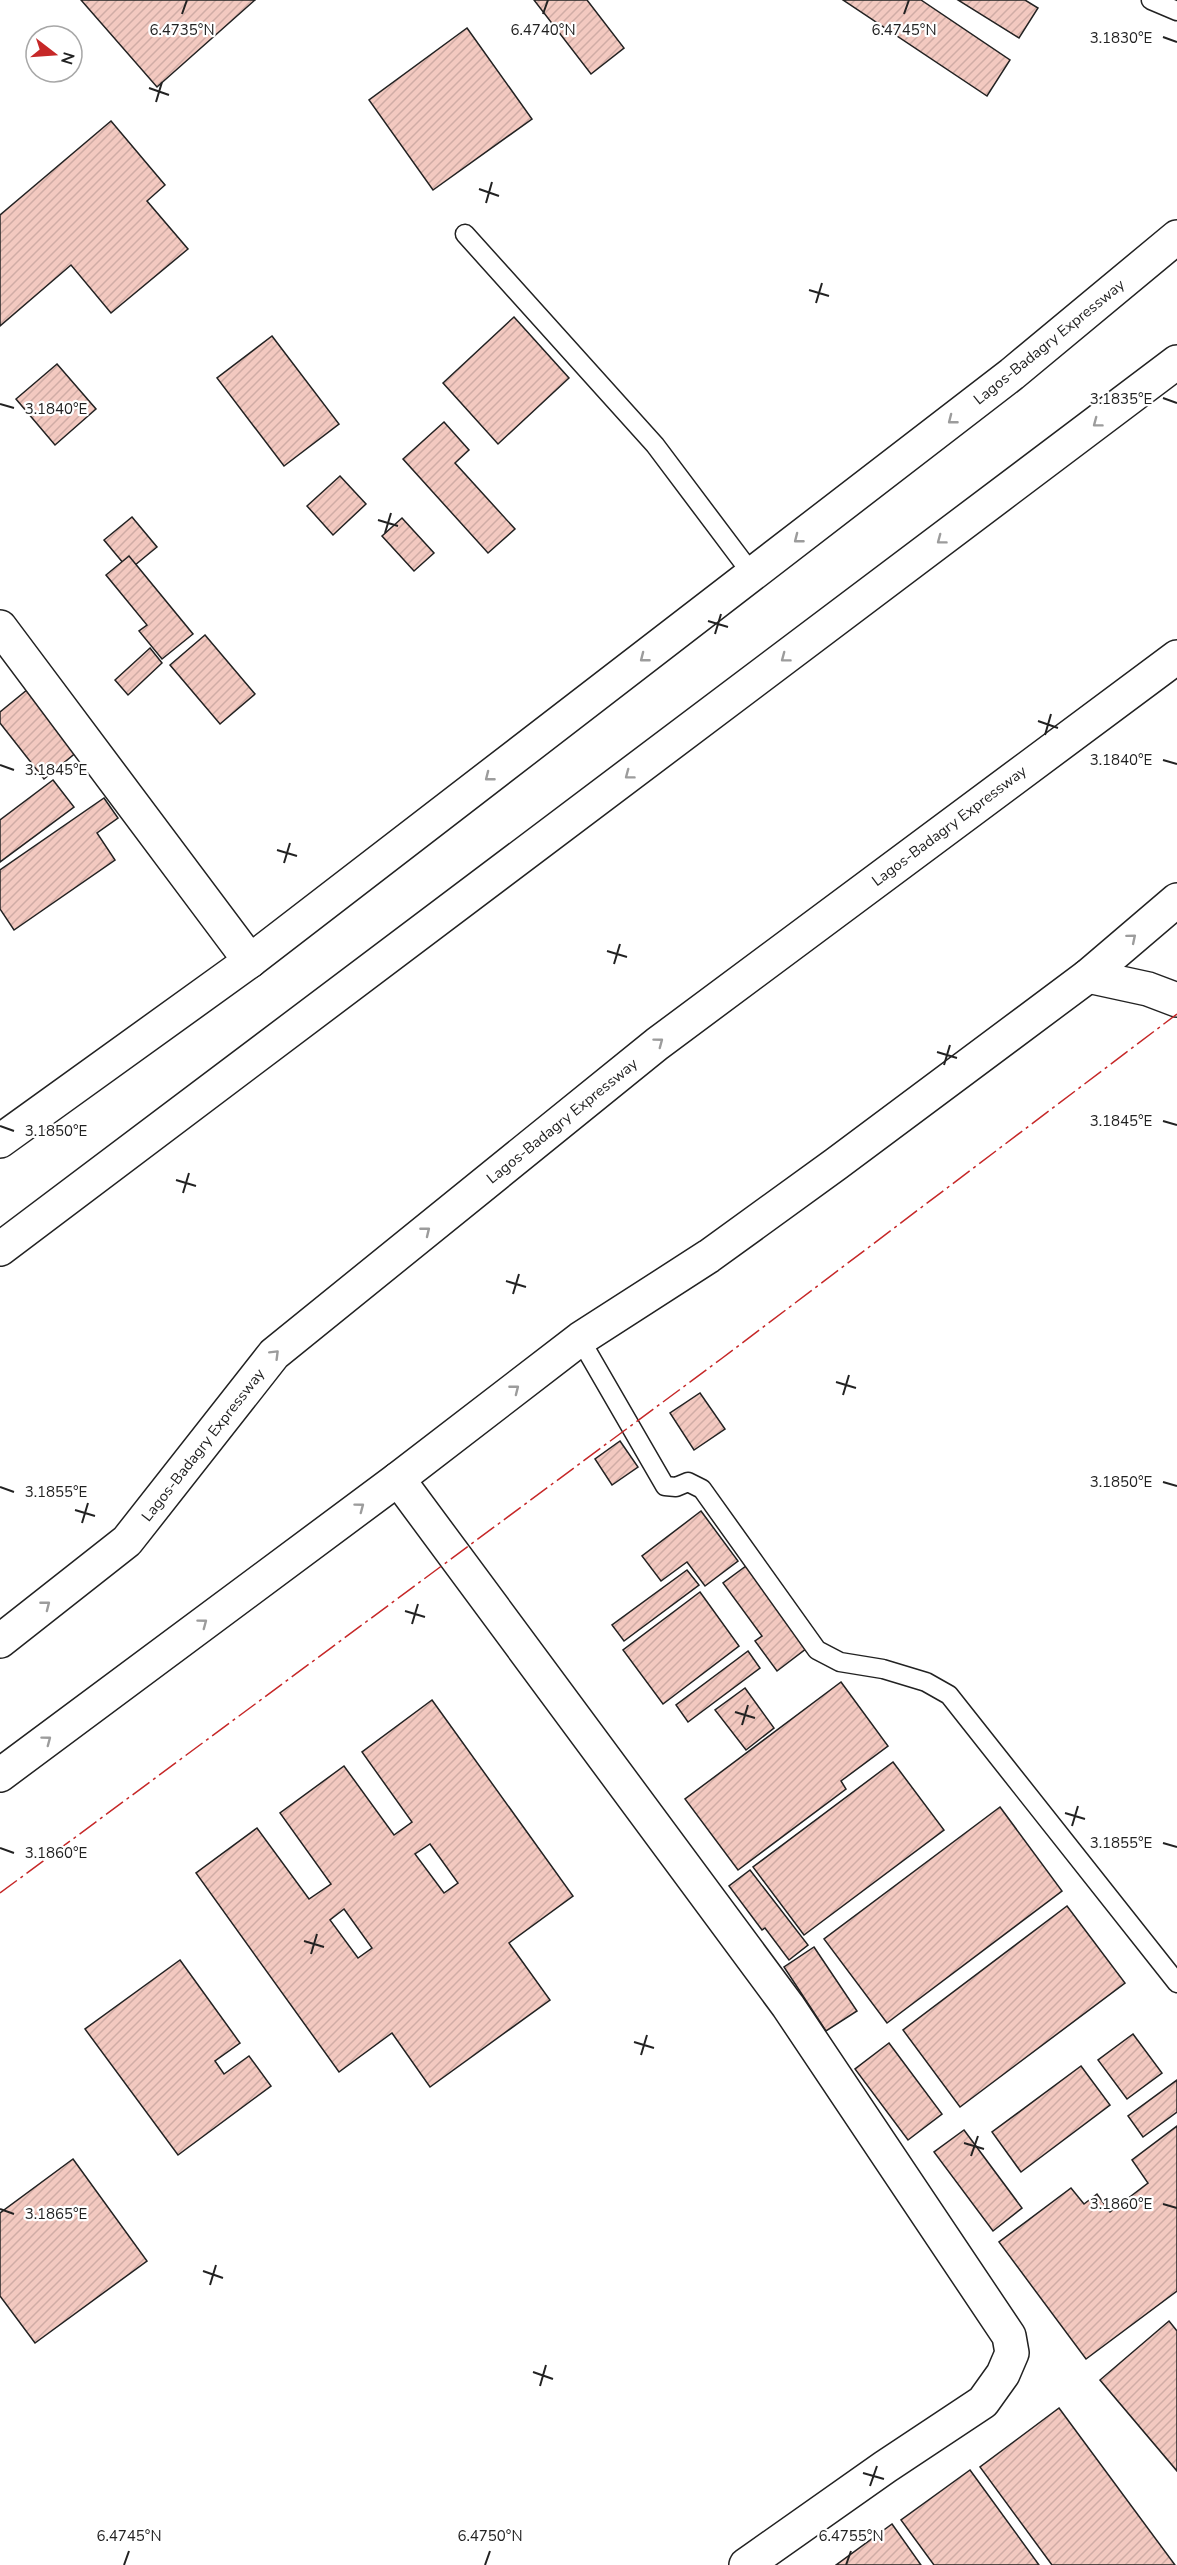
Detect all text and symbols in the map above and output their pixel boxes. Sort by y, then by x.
text: 6.4735°N [149,20,215,40]
text: 6.4740°N [510,20,576,40]
text: 6.4745°N [871,20,937,40]
north arrow [24,24,84,84]
text: 3.1830°E [1090,28,1152,48]
text: N [55,49,80,67]
street label: Lagos-Badagry Expressway [969,275,1129,409]
text: 3.1835°E [1090,389,1152,409]
text: 3.1840°E [25,399,87,419]
one-way arrow [948,412,959,423]
one-way arrow [1092,416,1103,427]
one-way arrow [794,531,805,542]
one-way arrow [937,533,948,544]
one-way arrow [639,650,650,661]
one-way arrow [781,650,792,661]
text: 3.1840°E [1090,750,1152,770]
text: 3.1845°E [25,760,87,780]
street label: Lagos-Badagry Expressway [868,761,1031,891]
one-way arrow [625,768,636,779]
one-way arrow [485,770,496,781]
one-way arrow [1125,934,1136,945]
one-way arrow [653,1038,664,1049]
street label: Lagos-Badagry Expressway [482,1054,642,1188]
text: 3.1845°E [1090,1111,1152,1131]
text: 3.1850°E [25,1121,87,1141]
one-way arrow [419,1227,430,1238]
one-way arrow [268,1351,279,1362]
street label: Lagos-Badagry Expressway [137,1364,269,1526]
one-way arrow [508,1385,519,1396]
text: 3.1850°E [1090,1472,1152,1492]
text: 3.1855°E [25,1482,87,1502]
one-way arrow [353,1503,364,1514]
one-way arrow [39,1602,50,1613]
one-way arrow [197,1620,208,1631]
one-way arrow [40,1736,51,1747]
text: 3.1855°E [1090,1833,1152,1853]
text: 3.1860°E [25,1843,87,1863]
text: 3.1860°E [1090,2194,1152,2214]
text: 3.1865°E [25,2204,87,2224]
text: 6.4745°N [96,2526,162,2546]
text: 6.4750°N [457,2526,523,2546]
text: 6.4755°N [818,2526,884,2546]

